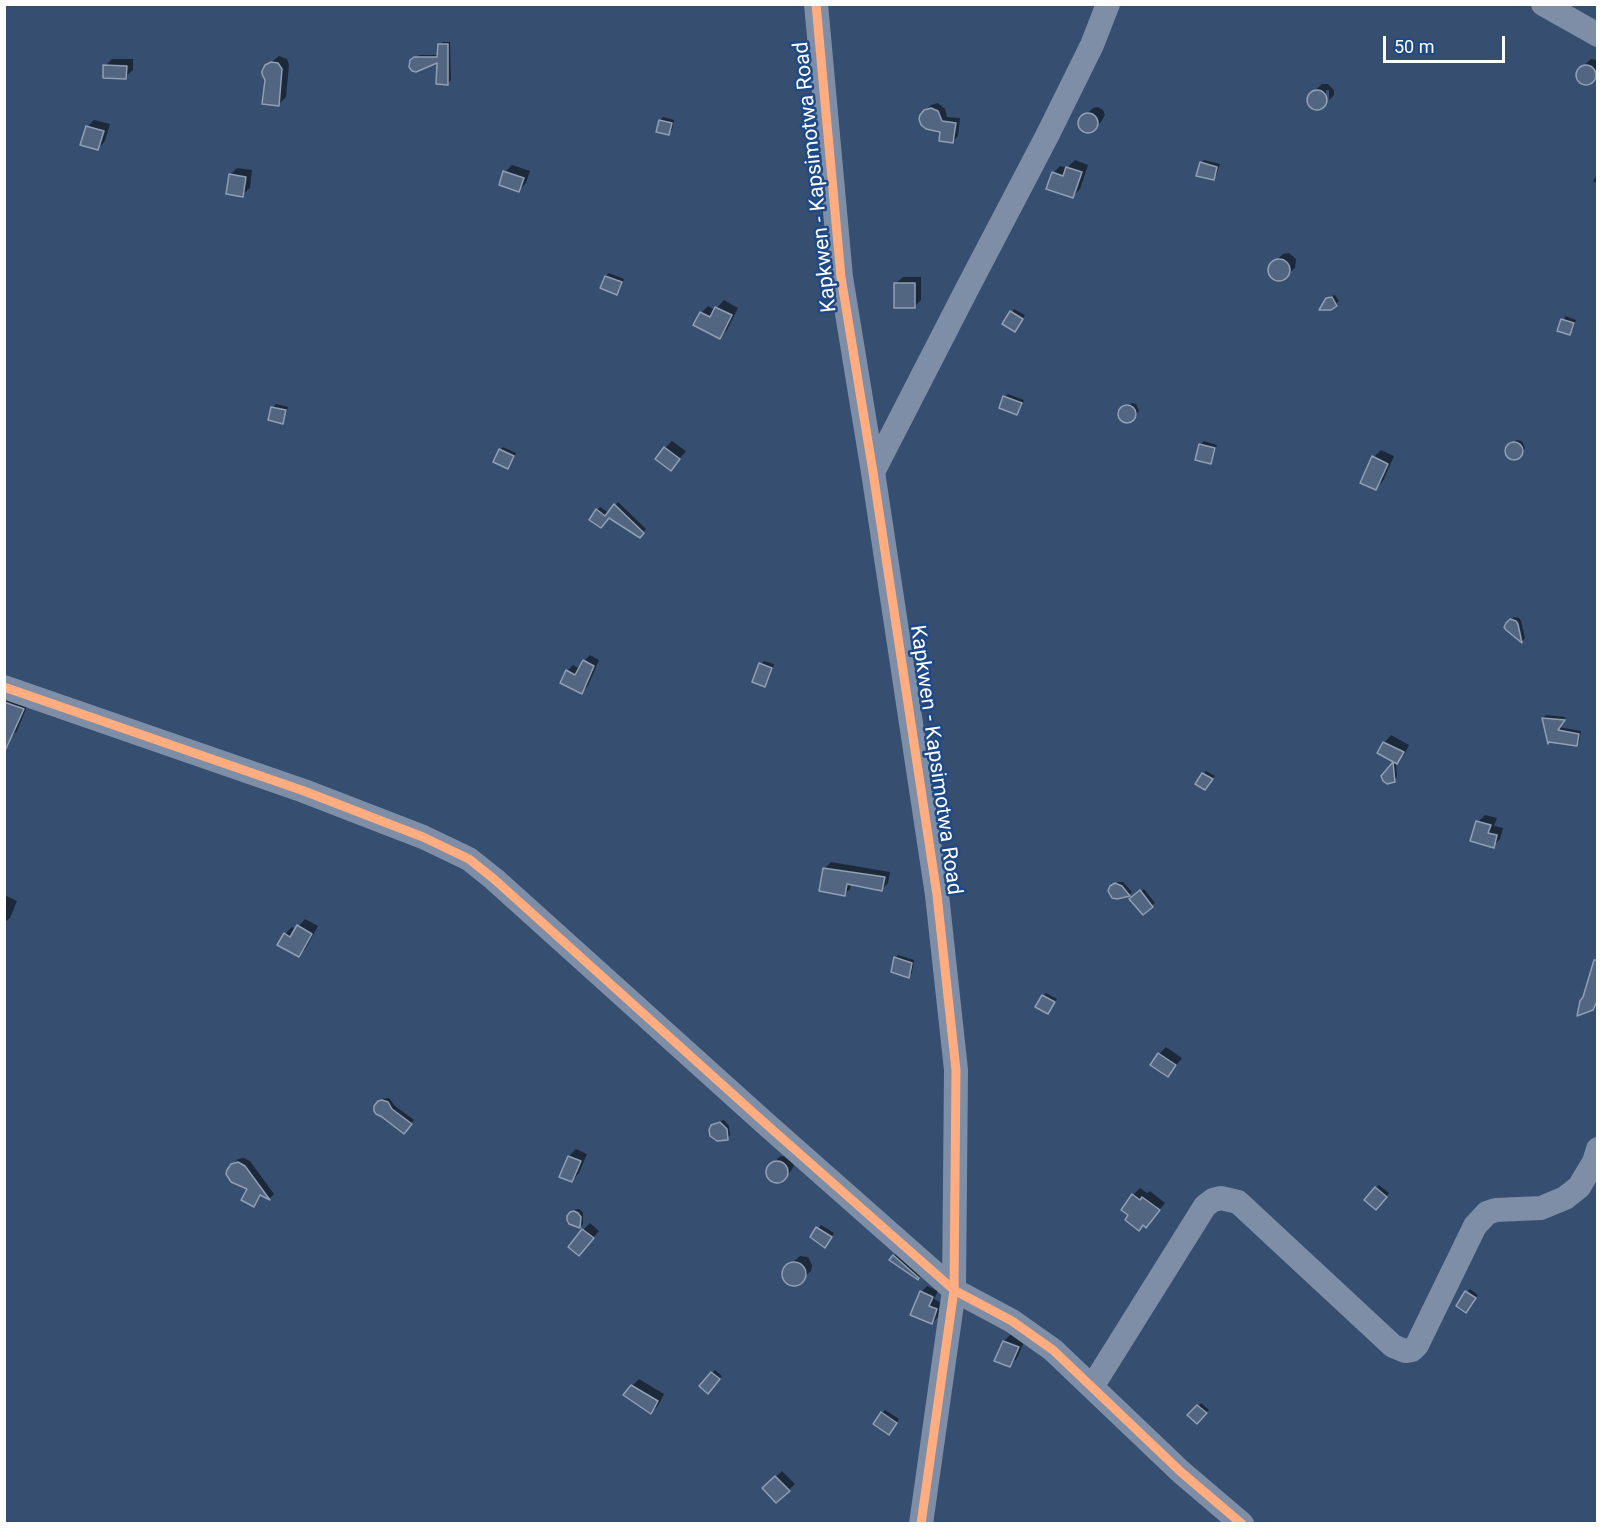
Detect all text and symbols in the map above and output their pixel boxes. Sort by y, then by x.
scale bar [1386,24,1508,62]
text: 50 m [1394,36,1434,57]
street label: Kapkwen - Kapsimotwa Road [789,40,843,314]
street label: Kapkwen - Kapsimotwa Road [904,624,966,896]

